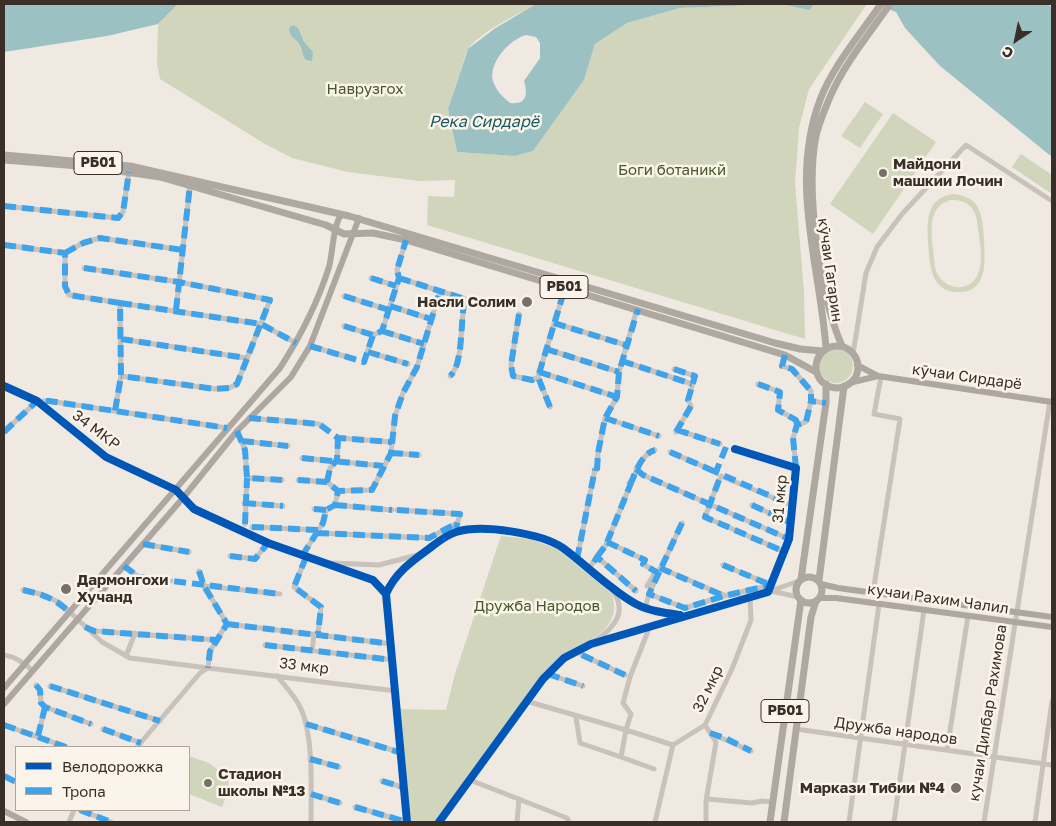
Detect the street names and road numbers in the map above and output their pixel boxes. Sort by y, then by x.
road number: РБ01 [74,152,122,174]
street label: кӯчаи Гагарин [814,217,846,323]
road number: РБ01 [540,276,588,298]
street label: кӯчаи Сирдарё [911,360,1023,394]
street label: 34 МКР [69,406,123,454]
street label: 31 мкр [769,474,791,524]
street label: кучаи Рахим Чалил [866,580,1010,618]
street label: кучаи Дилбар Рахимова [965,623,1011,803]
street label: 33 мкр [278,654,330,678]
street label: 32 мкр [689,663,727,715]
road number: РБ01 [761,699,809,722]
street label: Дружба народов [834,713,958,749]

